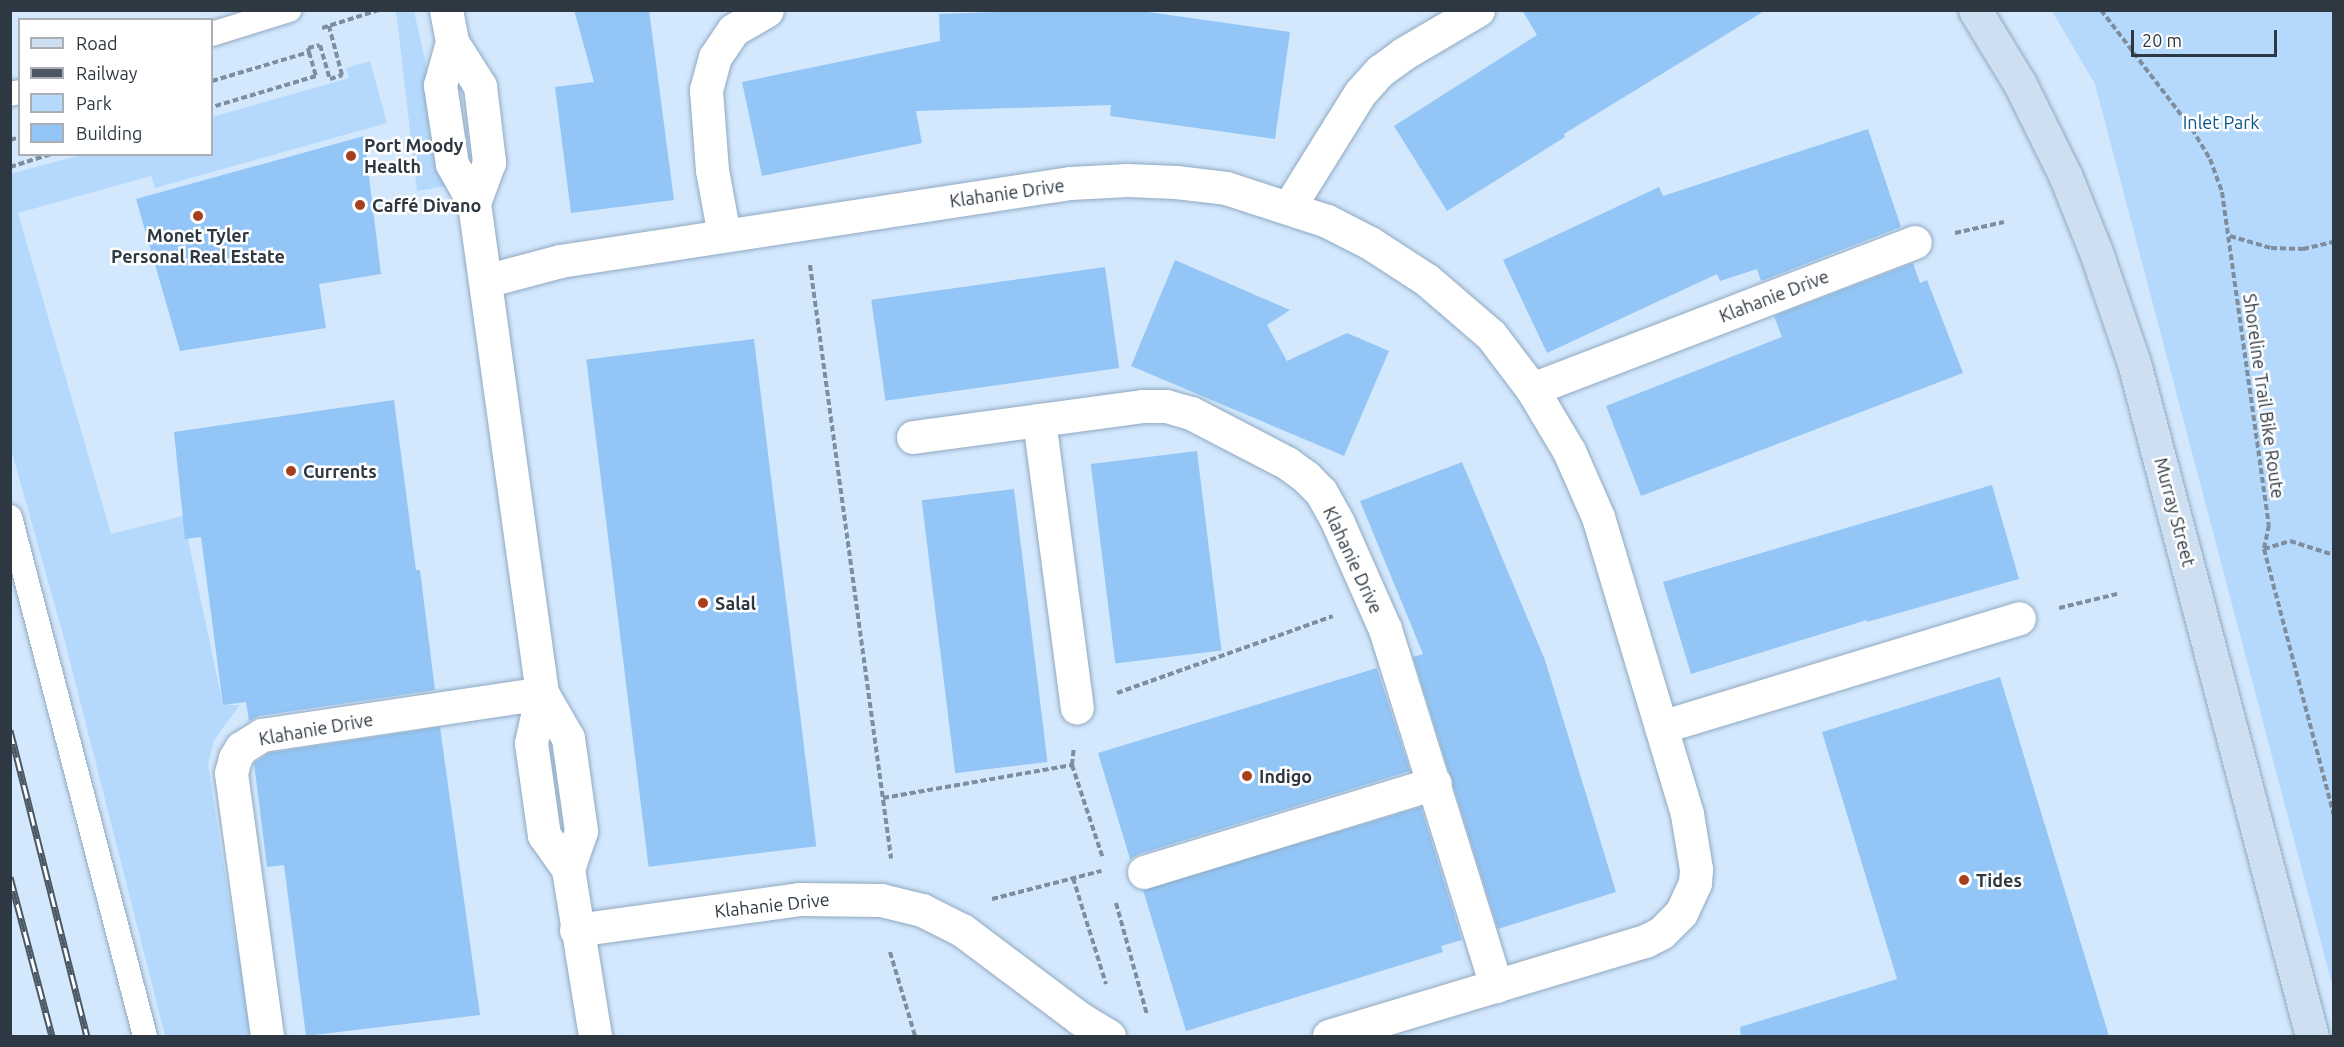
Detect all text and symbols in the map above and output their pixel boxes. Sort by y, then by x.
legend [18,18,213,156]
scale bar [2134,18,2280,56]
text: 20 m [2142,30,2182,50]
text: Road [76,33,118,53]
text: Railway [76,63,137,83]
text: Park [76,93,112,113]
park label: Inlet Park [2183,111,2259,133]
text: Building [76,123,142,143]
place label: Port Moody Health [364,135,463,178]
marker: Port Moody Health [342,147,360,165]
street label: Klahanie Drive [948,174,1066,212]
place label: Caffé Divano [372,194,481,216]
marker: Caffé Divano [353,198,367,212]
marker: Monet Tyler Personal Real Estate [191,209,205,223]
place label: Monet Tyler Personal Real Estate [111,225,285,268]
street label: Klahanie Drive [1716,265,1832,327]
street label: Shoreline Trail Bike Route [2239,292,2289,500]
street label: Murray Street [2150,455,2200,569]
place label: Currents [303,460,377,482]
marker: Currents [284,464,298,478]
street label: Klahanie Drive [1319,503,1387,617]
place label: Salal [715,592,756,614]
marker: Salal [696,596,710,610]
street label: Klahanie Drive [257,708,375,750]
place label: Indigo [1259,765,1312,787]
marker: Indigo [1240,769,1254,783]
place label: Tides [1976,869,2022,891]
marker: Tides [1957,873,1971,887]
street label: Klahanie Drive [713,888,831,922]

